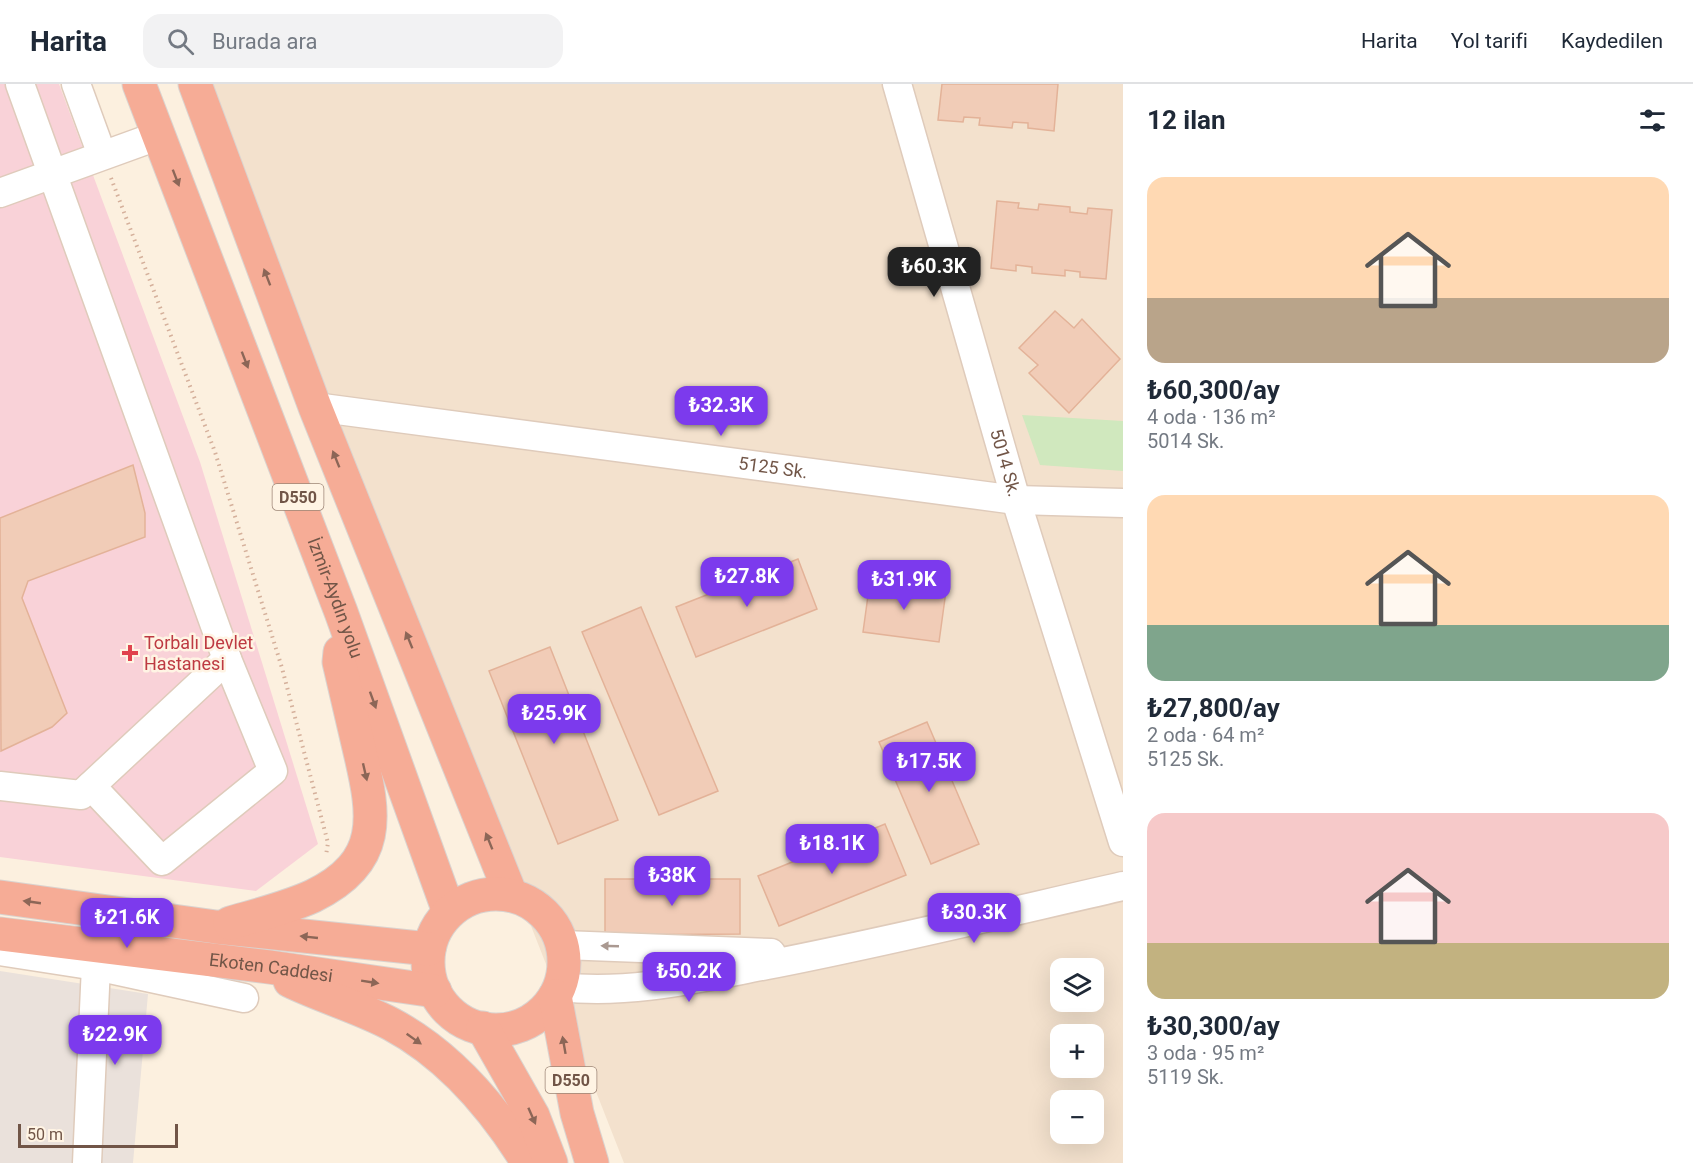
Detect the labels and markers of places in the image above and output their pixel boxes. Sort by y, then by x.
pin: ₺60.3K [885,247,983,298]
pin: ₺32.3K [672,386,770,437]
pin: ₺27.8K [698,557,796,608]
pin: ₺31.9K [855,560,953,611]
place label: Torbalı Devlet Hastanesi [144,632,253,674]
marker: Torbalı Devlet Hastanesi [121,644,139,662]
pin: ₺25.9K [505,694,603,745]
pin: ₺17.5K [880,742,978,793]
pin: ₺18.1K [783,824,881,875]
pin: ₺38K [636,856,708,907]
pin: ₺30.3K [925,893,1023,944]
pin: ₺21.6K [78,898,176,949]
pin: ₺50.2K [640,952,738,1003]
pin: ₺22.9K [66,1015,164,1066]

